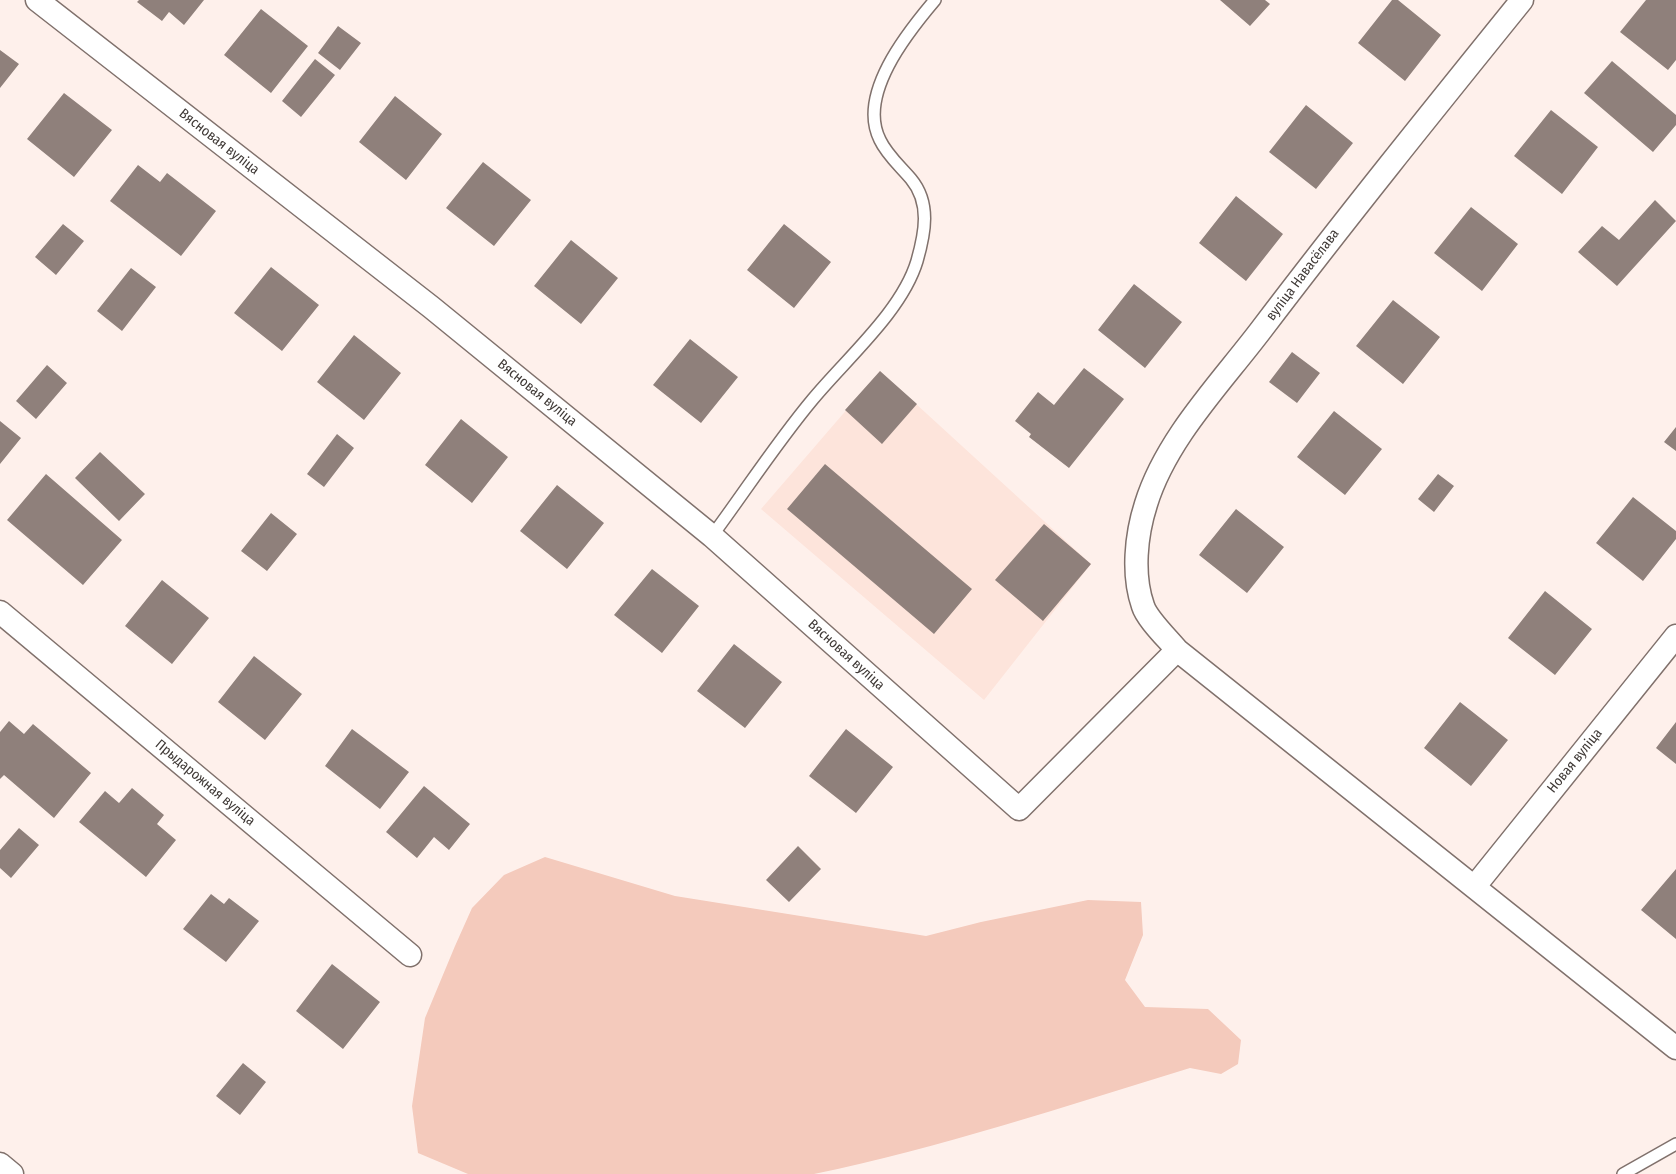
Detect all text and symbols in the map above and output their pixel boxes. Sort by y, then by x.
street label: Вясновая вуліца [175,105,263,179]
street label: вуліца Навасёлава [1263,226,1343,324]
street label: Вясновая вуліца [494,356,580,430]
street label: Вясновая вуліца [804,616,888,694]
street label: Новая вуліца [1544,725,1606,797]
street label: Прыдарожная вуліца [152,736,258,830]

